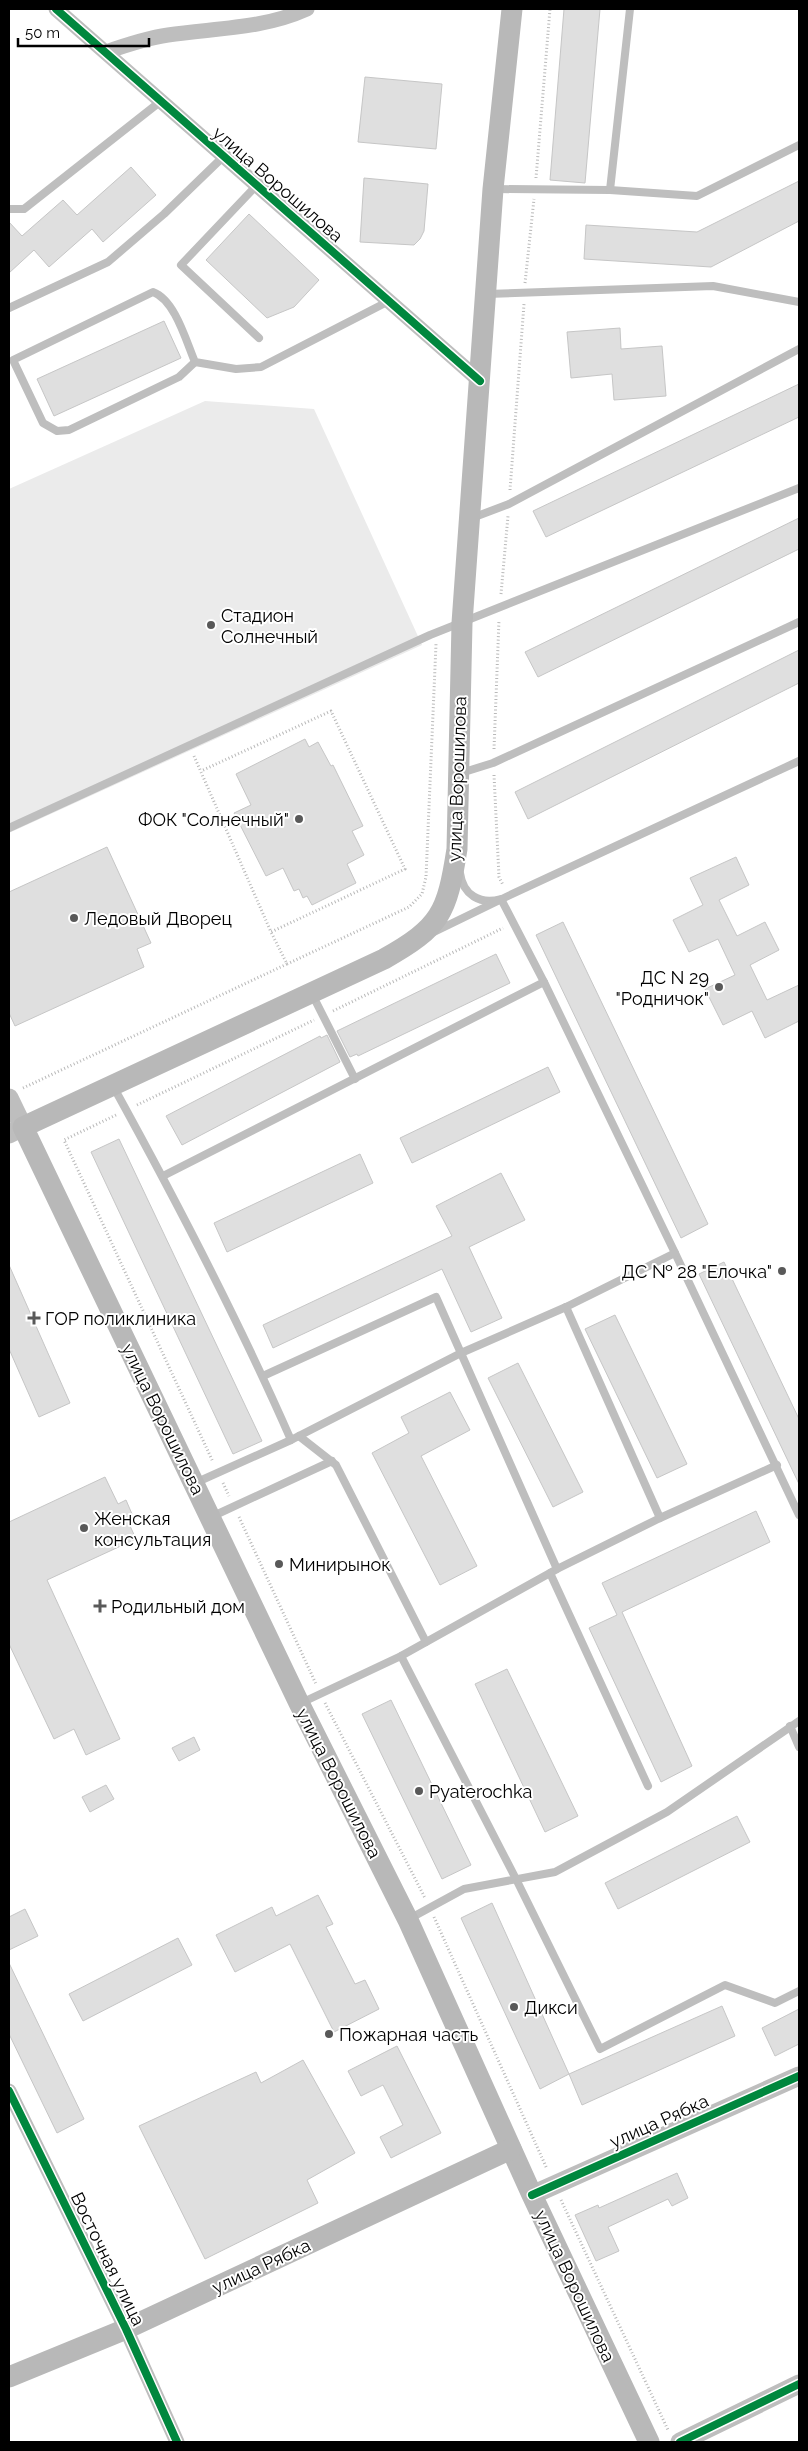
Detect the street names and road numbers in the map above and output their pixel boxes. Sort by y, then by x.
street label: улица Ворошилова [209,122,347,246]
street label: улица Ворошилова [444,696,470,862]
street label: улица Ворошилова [117,1340,209,1498]
street label: улица Ворошилова [292,1705,386,1861]
street label: улица Рябка [606,2090,712,2152]
street label: Восточная улица [67,2189,149,2329]
street label: улица Ворошилова [531,2207,619,2365]
street label: улица Рябка [209,2234,313,2298]

